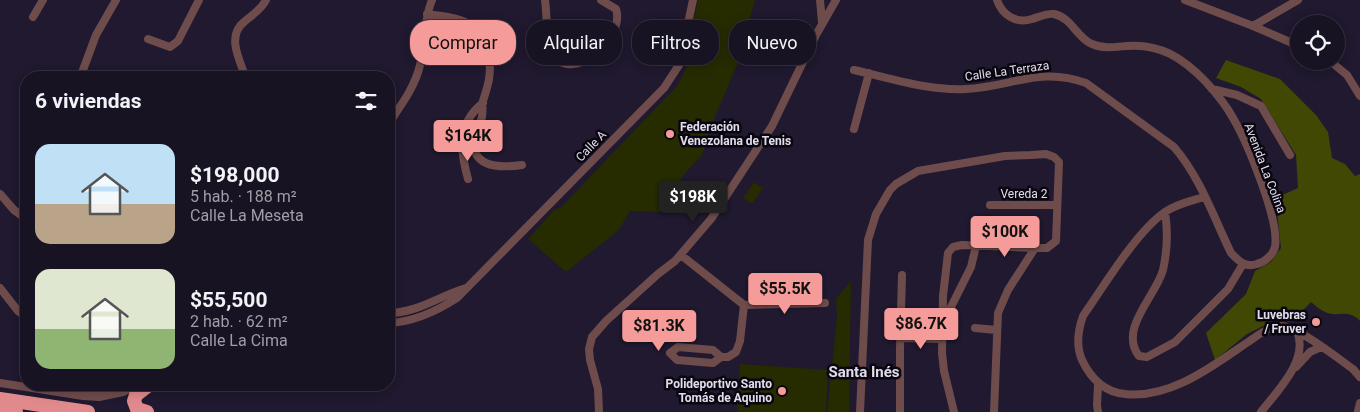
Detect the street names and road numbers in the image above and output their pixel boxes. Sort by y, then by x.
street label: Calle La Terraza [964,58,1050,84]
street label: Avenida La Colina [1241,121,1289,215]
street label: Calle A [573,128,609,164]
street label: Vereda 2 [1000,187,1048,201]

